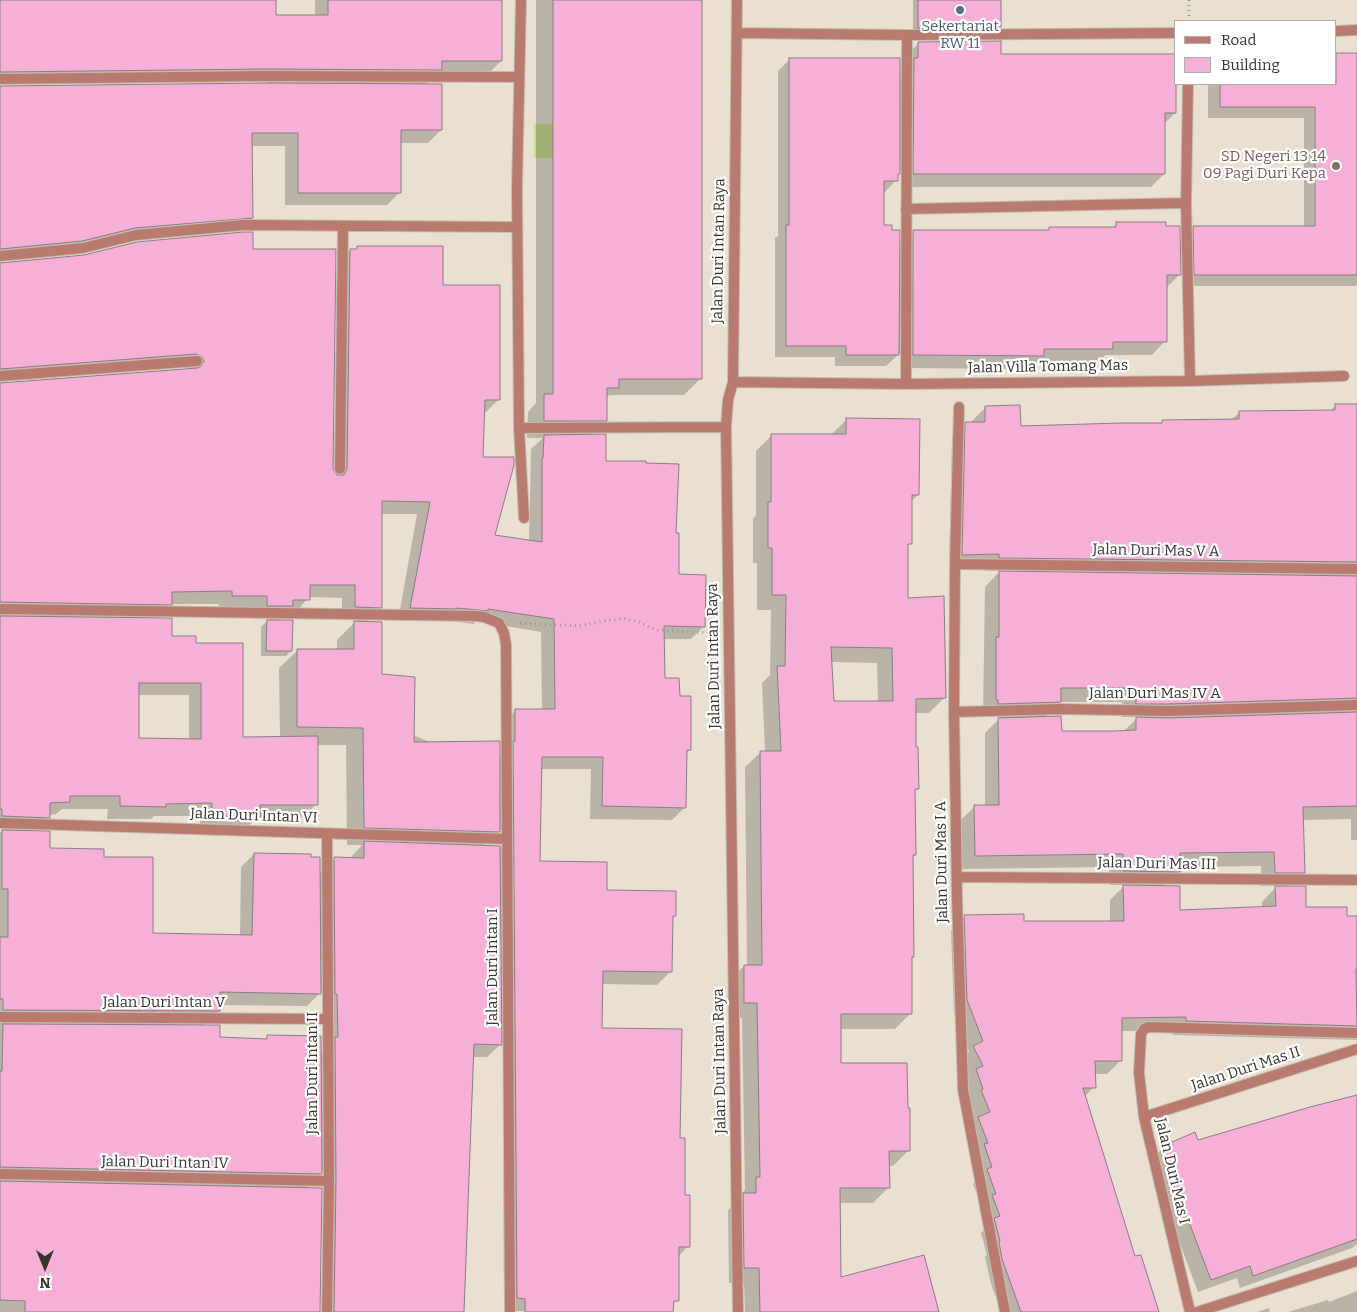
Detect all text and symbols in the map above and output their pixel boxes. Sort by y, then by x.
marker: Sekertariat RW 11 [954,4,966,16]
place label: Sekertariat RW 11 [921,18,999,53]
legend [1174,20,1337,85]
text: Road [1221,31,1256,49]
text: Building [1221,56,1280,74]
place label: SD Negeri 13 14 09 Pagi Duri Kepa [1203,148,1326,183]
marker: SD Negeri 13 14 09 Pagi Duri Kepa [1330,160,1342,172]
street label: Jalan Duri Intan Raya [709,178,729,324]
street label: Jalan Villa Tomang Mas [968,357,1128,377]
street label: Jalan Duri Mas V A [1092,541,1220,561]
street label: Jalan Duri Intan Raya [704,583,724,729]
street label: Jalan Duri Mas IV A [1089,685,1221,703]
street label: Jalan Duri Mas I A [932,801,952,923]
street label: Jalan Duri Intan VI [190,805,318,827]
street label: Jalan Duri Mas III [1097,854,1217,874]
street label: Jalan Duri Intan I [484,908,502,1026]
street label: Jalan Duri Intan Raya [710,988,730,1134]
street label: Jalan Duri Intan V [103,994,225,1012]
street label: Jalan Duri Intan II [304,1012,322,1134]
street label: Jalan Duri Mas II [1189,1043,1303,1095]
street label: Jalan Duri Mas I [1151,1116,1193,1226]
street label: Jalan Duri Intan IV [101,1153,229,1173]
north arrow [20,1242,70,1292]
text: N [40,1274,50,1291]

